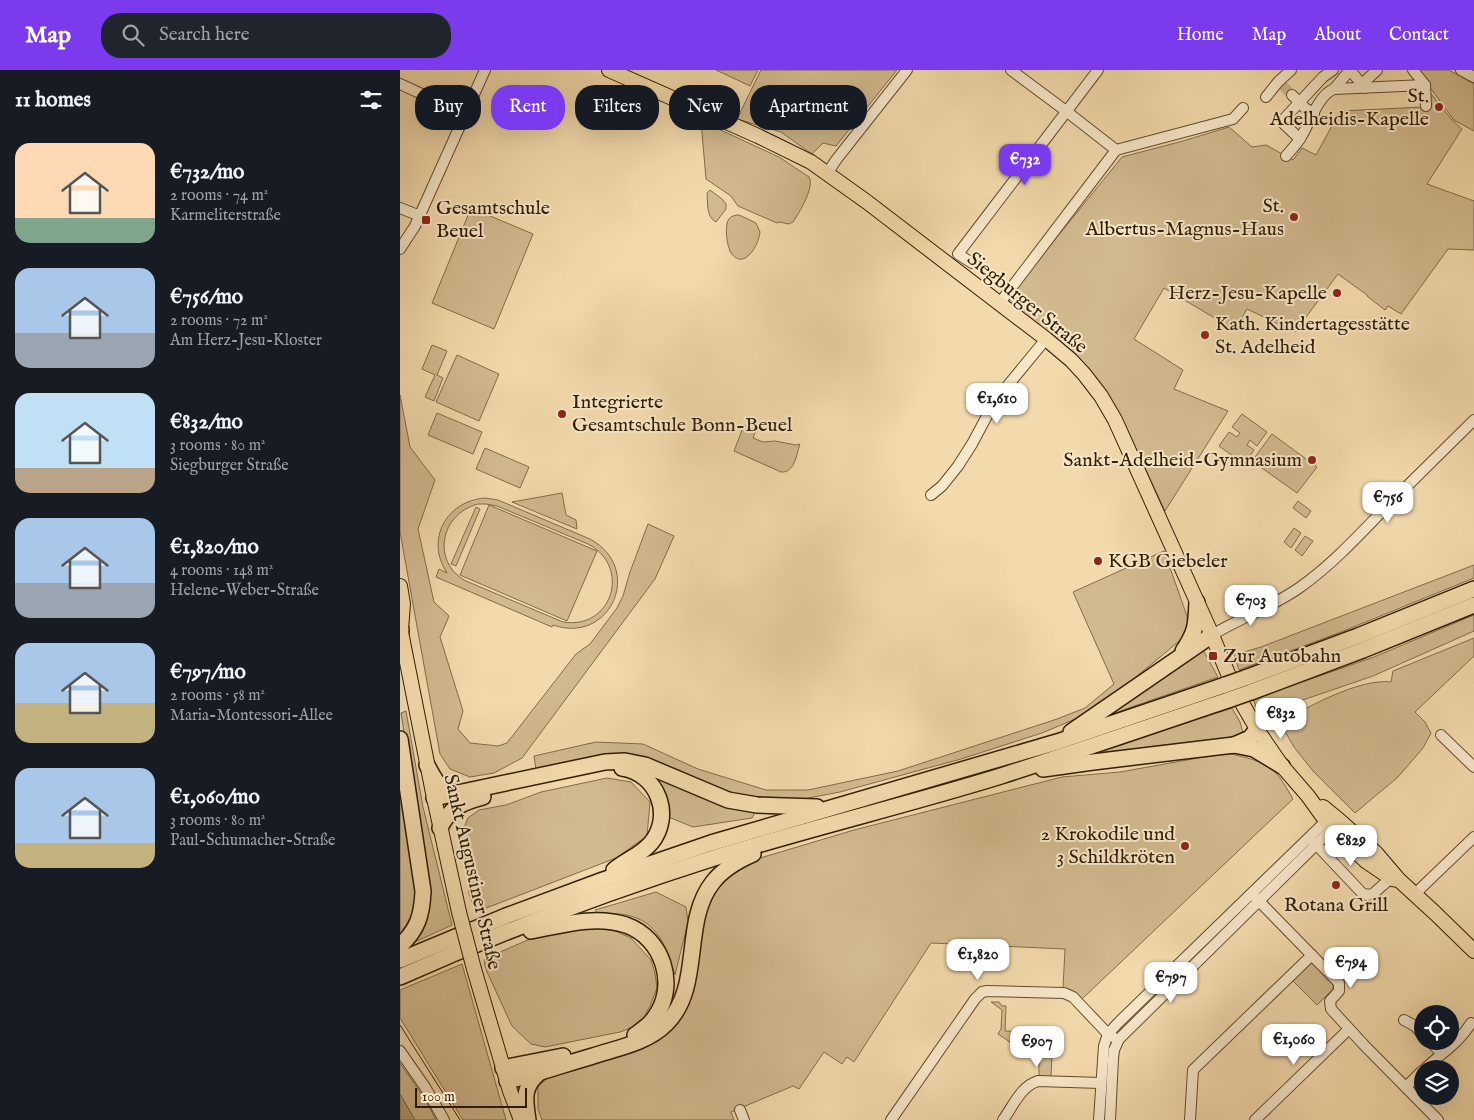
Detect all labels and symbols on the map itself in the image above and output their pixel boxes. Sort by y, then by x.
place label: St. Adelheidis-Kapelle [1269,84,1429,132]
marker: St. Adelheidis-Kapelle [1433,101,1445,113]
pin: €732 [995,144,1055,186]
place label: St. Albertus-Magnus-Haus [1085,194,1284,242]
place label: Gesamtschule Beuel [436,196,550,244]
marker: St. Albertus-Magnus-Haus [1288,211,1300,223]
marker: Gesamtschule Beuel [420,214,432,226]
street label: Siegburger Straße [962,247,1092,359]
place label: Herz-Jesu-Kapelle [1168,281,1327,306]
marker: Herz-Jesu-Kapelle [1331,287,1343,299]
place label: Kath. Kindertagesstätte St. Adelheid [1215,312,1410,360]
marker: Kath. Kindertagesstätte St. Adelheid [1199,329,1211,341]
pin: €1,610 [956,382,1038,425]
place label: Integrierte Gesamtschule Bonn-Beuel [572,390,793,438]
marker: Integrierte Gesamtschule Bonn-Beuel [556,408,568,420]
place label: Sankt-Adelheid-Gymnasium [1063,448,1302,473]
marker: Sankt-Adelheid-Gymnasium [1306,454,1318,466]
pin: €756 [1358,482,1418,524]
place label: KGB Giebeler [1108,549,1228,574]
marker: KGB Giebeler [1092,555,1104,567]
pin: €703 [1221,584,1281,627]
place label: Zur Autobahn [1223,644,1342,669]
marker: Zur Autobahn [1207,650,1219,662]
pin: €832 [1251,698,1311,740]
street label: Sankt Augustiner Straße [437,772,507,972]
place label: 2 Krokodile und 3 Schildkröten [1041,822,1175,870]
pin: €829 [1321,824,1381,867]
marker: 2 Krokodile und 3 Schildkröten [1179,840,1191,852]
marker: Rotana Grill [1330,879,1342,891]
place label: Rotana Grill [1284,893,1389,918]
pin: €1,820 [937,938,1019,981]
pin: €794 [1321,946,1381,989]
pin: €797 [1141,962,1201,1004]
pin: €1,060 [1253,1024,1335,1066]
pin: €907 [1007,1026,1067,1068]
scale bar [415,1085,528,1108]

